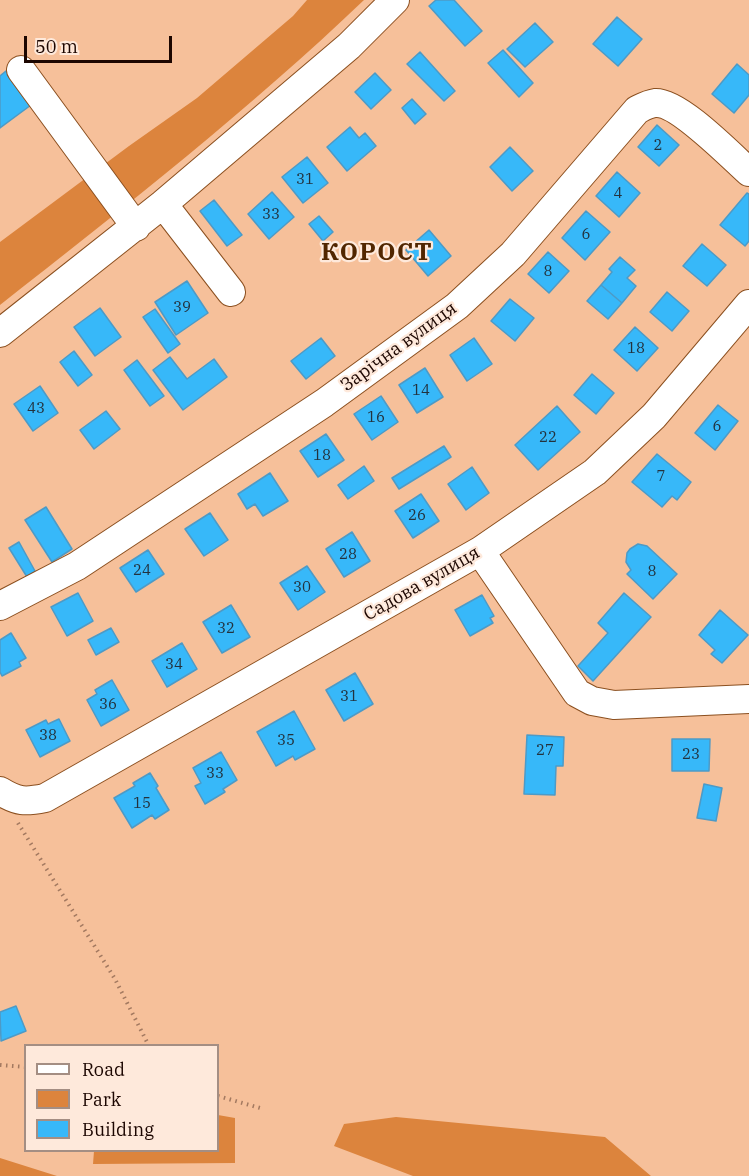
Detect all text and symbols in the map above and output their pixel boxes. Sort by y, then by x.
scale bar [27,24,176,62]
text: 50 m [35,35,78,58]
house number: 2 [654,137,662,155]
house number: 31 [296,171,314,189]
house number: 4 [614,185,622,203]
house number: 33 [262,206,280,224]
house number: 6 [582,226,590,244]
district label: КОРОСТ [321,239,433,267]
house number: 8 [544,263,552,281]
street label: Зарічна вулиця [337,298,461,396]
house number: 39 [173,299,191,317]
house number: 18 [627,340,645,358]
house number: 14 [412,382,430,400]
house number: 43 [27,400,45,418]
house number: 16 [367,409,385,427]
house number: 6 [713,418,721,436]
house number: 22 [539,429,557,447]
house number: 18 [313,447,331,465]
house number: 7 [657,468,665,486]
house number: 26 [408,507,426,525]
street label: Садова вулиця [360,542,484,626]
house number: 28 [339,546,357,564]
house number: 24 [133,562,151,580]
house number: 8 [648,563,656,581]
house number: 30 [293,579,311,597]
house number: 32 [217,620,235,638]
house number: 34 [165,656,183,674]
house number: 31 [340,688,358,706]
house number: 36 [99,696,117,714]
house number: 38 [39,727,57,745]
house number: 35 [277,732,295,750]
house number: 27 [536,742,554,760]
house number: 23 [682,746,700,764]
house number: 33 [206,765,224,783]
house number: 15 [133,795,151,813]
legend [24,1044,219,1152]
text: Road [82,1058,125,1081]
text: Park [82,1088,121,1111]
text: Building [82,1118,154,1141]

